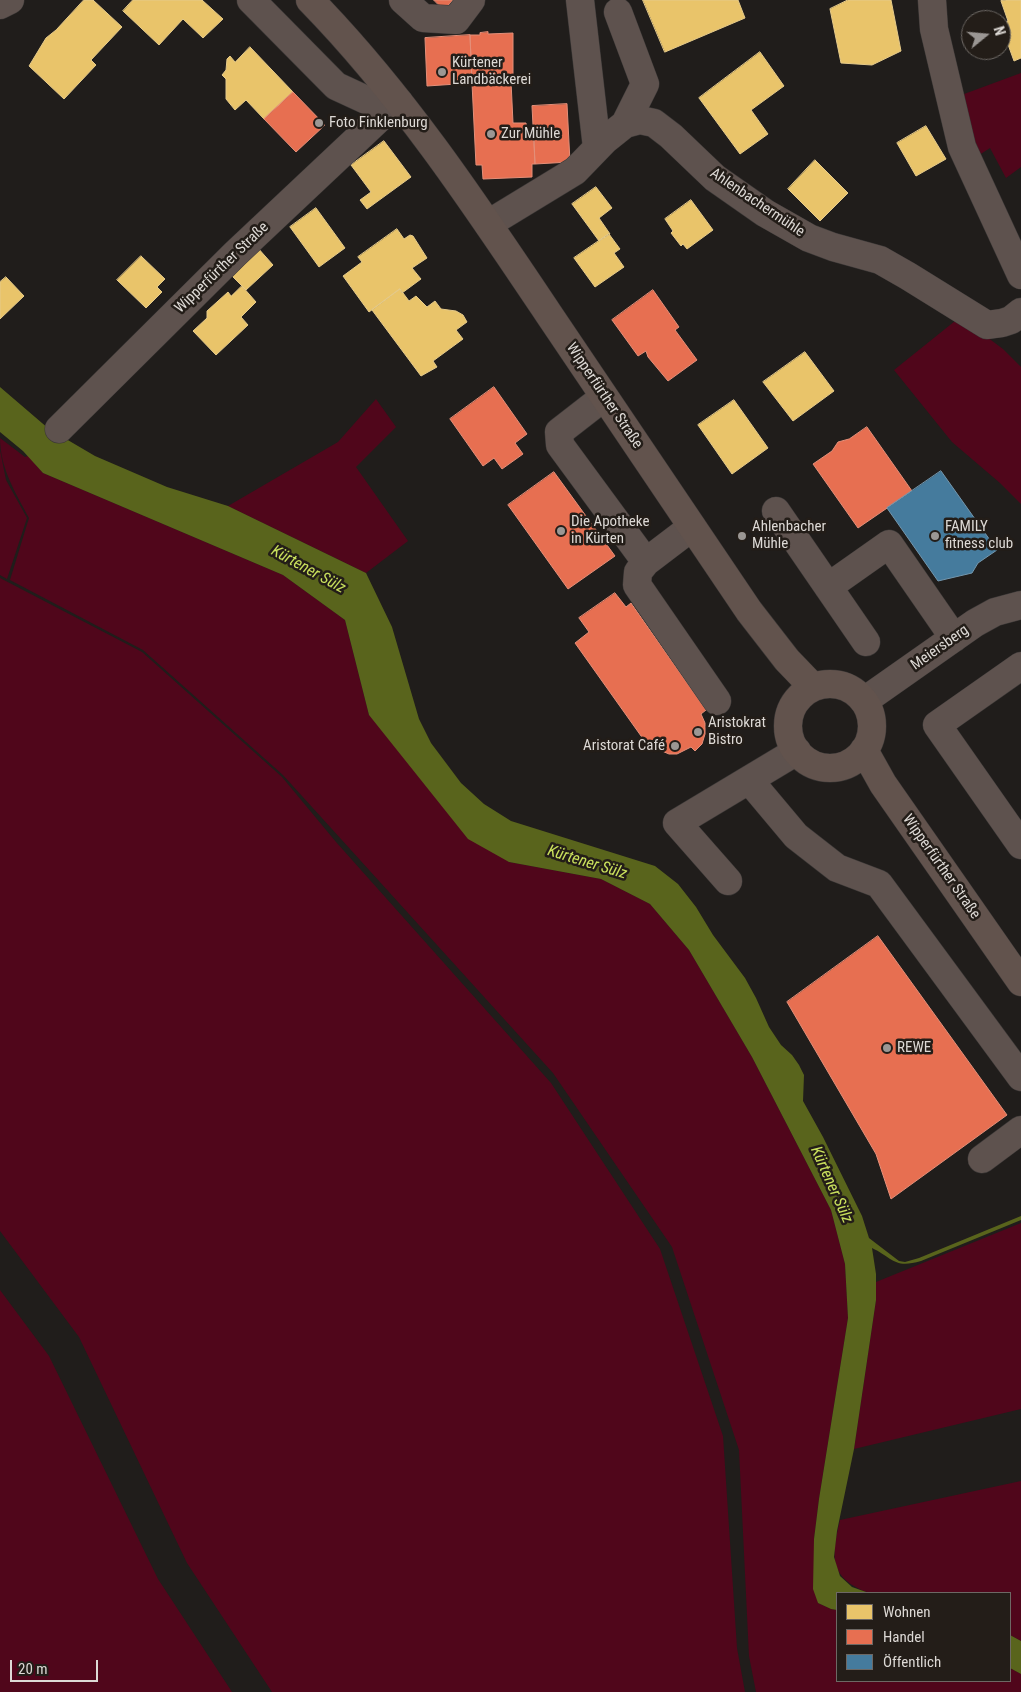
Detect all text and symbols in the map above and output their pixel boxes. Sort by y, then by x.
north arrow [961,10,1011,60]
text: N [990,24,1008,37]
place label: Kürtener Landbäckerei [452,54,531,89]
marker: Kürtener Landbäckerei [436,66,448,78]
place label: Foto Finklenburg [329,114,428,132]
marker: Foto Finklenburg [313,117,325,129]
place label: Zur Mühle [501,125,560,143]
marker: Zur Mühle [485,128,497,140]
street label: Ahlenbachermühle [706,165,808,241]
street label: Wipperfürther Straße [171,219,273,317]
street label: Wipperfürther Straße [562,340,646,452]
place label: Die Apotheke in Kürten [571,513,649,548]
place label: Ahlenbacher Mühle [752,518,826,553]
place label: FAMILY fitness club [945,518,1013,553]
marker: Die Apotheke in Kürten [555,525,567,537]
marker: Ahlenbacher Mühle [736,530,748,542]
marker: FAMILY fitness club [929,530,941,542]
water label: Kürtener Sülz [268,542,348,598]
street label: Meiersberg [908,622,972,674]
place label: Aristokrat Bistro [708,714,766,749]
marker: Aristokrat Bistro [692,726,704,738]
place label: Aristorat Café [583,737,665,755]
marker: Aristorat Café [669,740,681,752]
street label: Wipperfürther Straße [898,811,984,923]
water label: Kürtener Sülz [545,842,629,884]
place label: REWE [897,1039,931,1057]
marker: REWE [881,1042,893,1054]
water label: Kürtener Sülz [806,1144,856,1226]
legend [836,1592,1011,1682]
text: Wohnen [883,1603,931,1621]
text: Handel [883,1628,925,1646]
scale bar [12,1650,100,1682]
text: Öffentlich [883,1653,941,1671]
text: 20 m [18,1660,48,1678]

